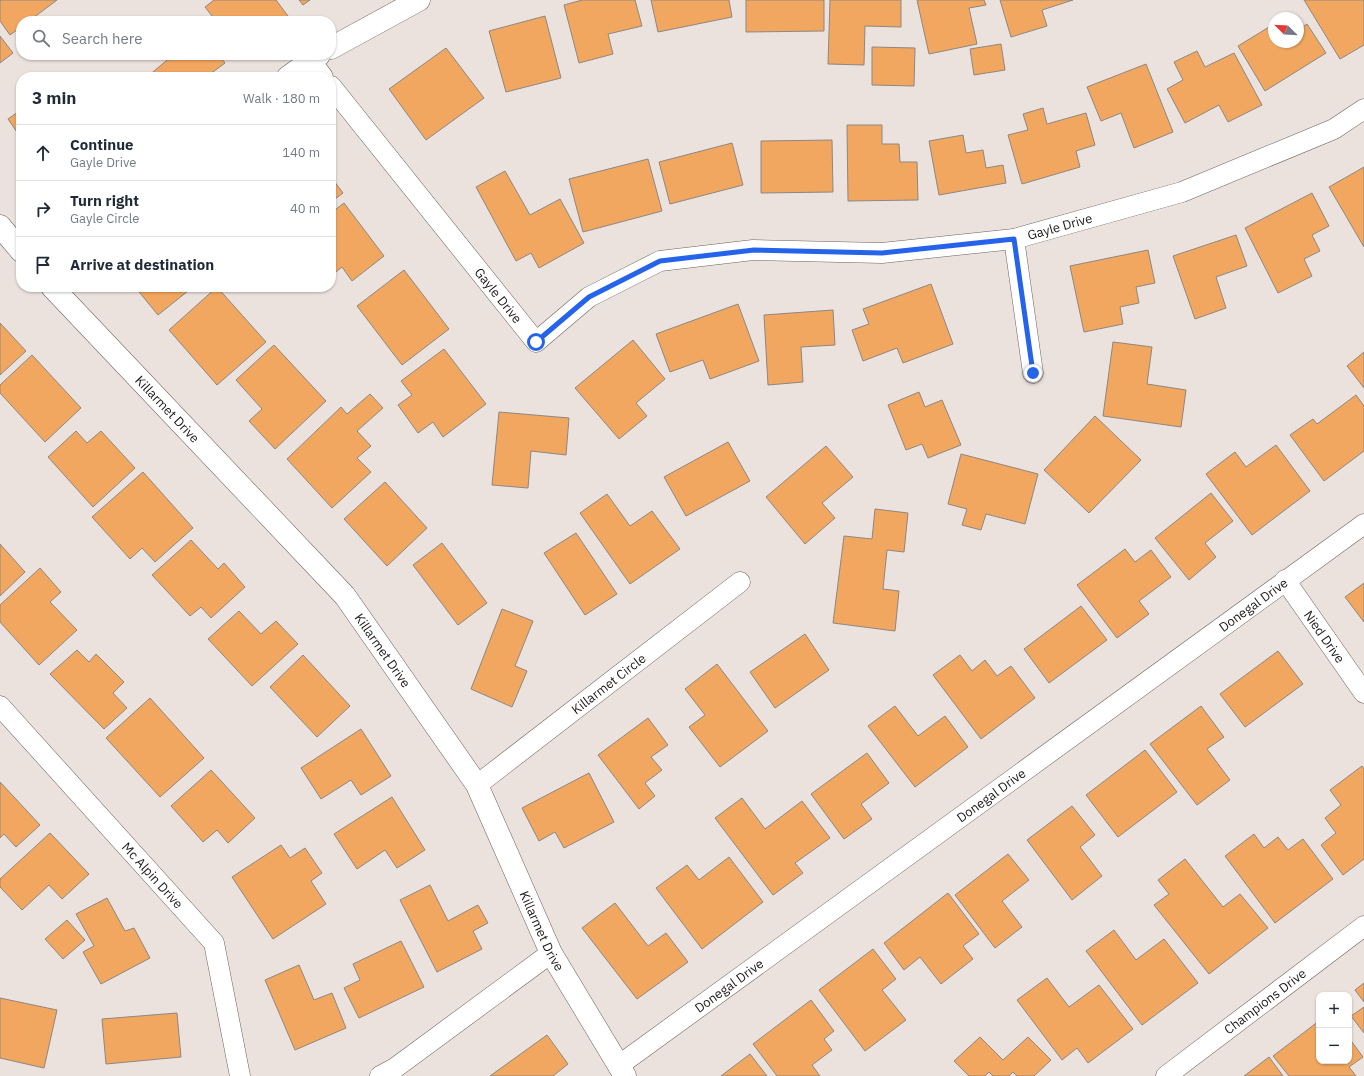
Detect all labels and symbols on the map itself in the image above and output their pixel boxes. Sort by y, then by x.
north arrow [1268,12,1304,48]
street label: Gayle Drive [1025,209,1094,243]
street label: Gayle Drive [471,264,526,326]
route start [527,333,545,351]
route end [1024,364,1042,382]
street label: Killarmet Drive [132,372,204,446]
street label: Donegal Drive [1215,574,1291,635]
street label: Nied Drive [1300,607,1349,666]
street label: Killarmet Drive [351,610,415,691]
street label: Killarmet Circle [568,649,649,718]
street label: Donegal Drive [953,764,1029,826]
street label: Mc Alpin Drive [118,839,187,912]
street label: Killarmet Drive [516,888,568,974]
street label: Donegal Drive [691,955,767,1016]
street label: Champions Drive [1220,964,1309,1038]

